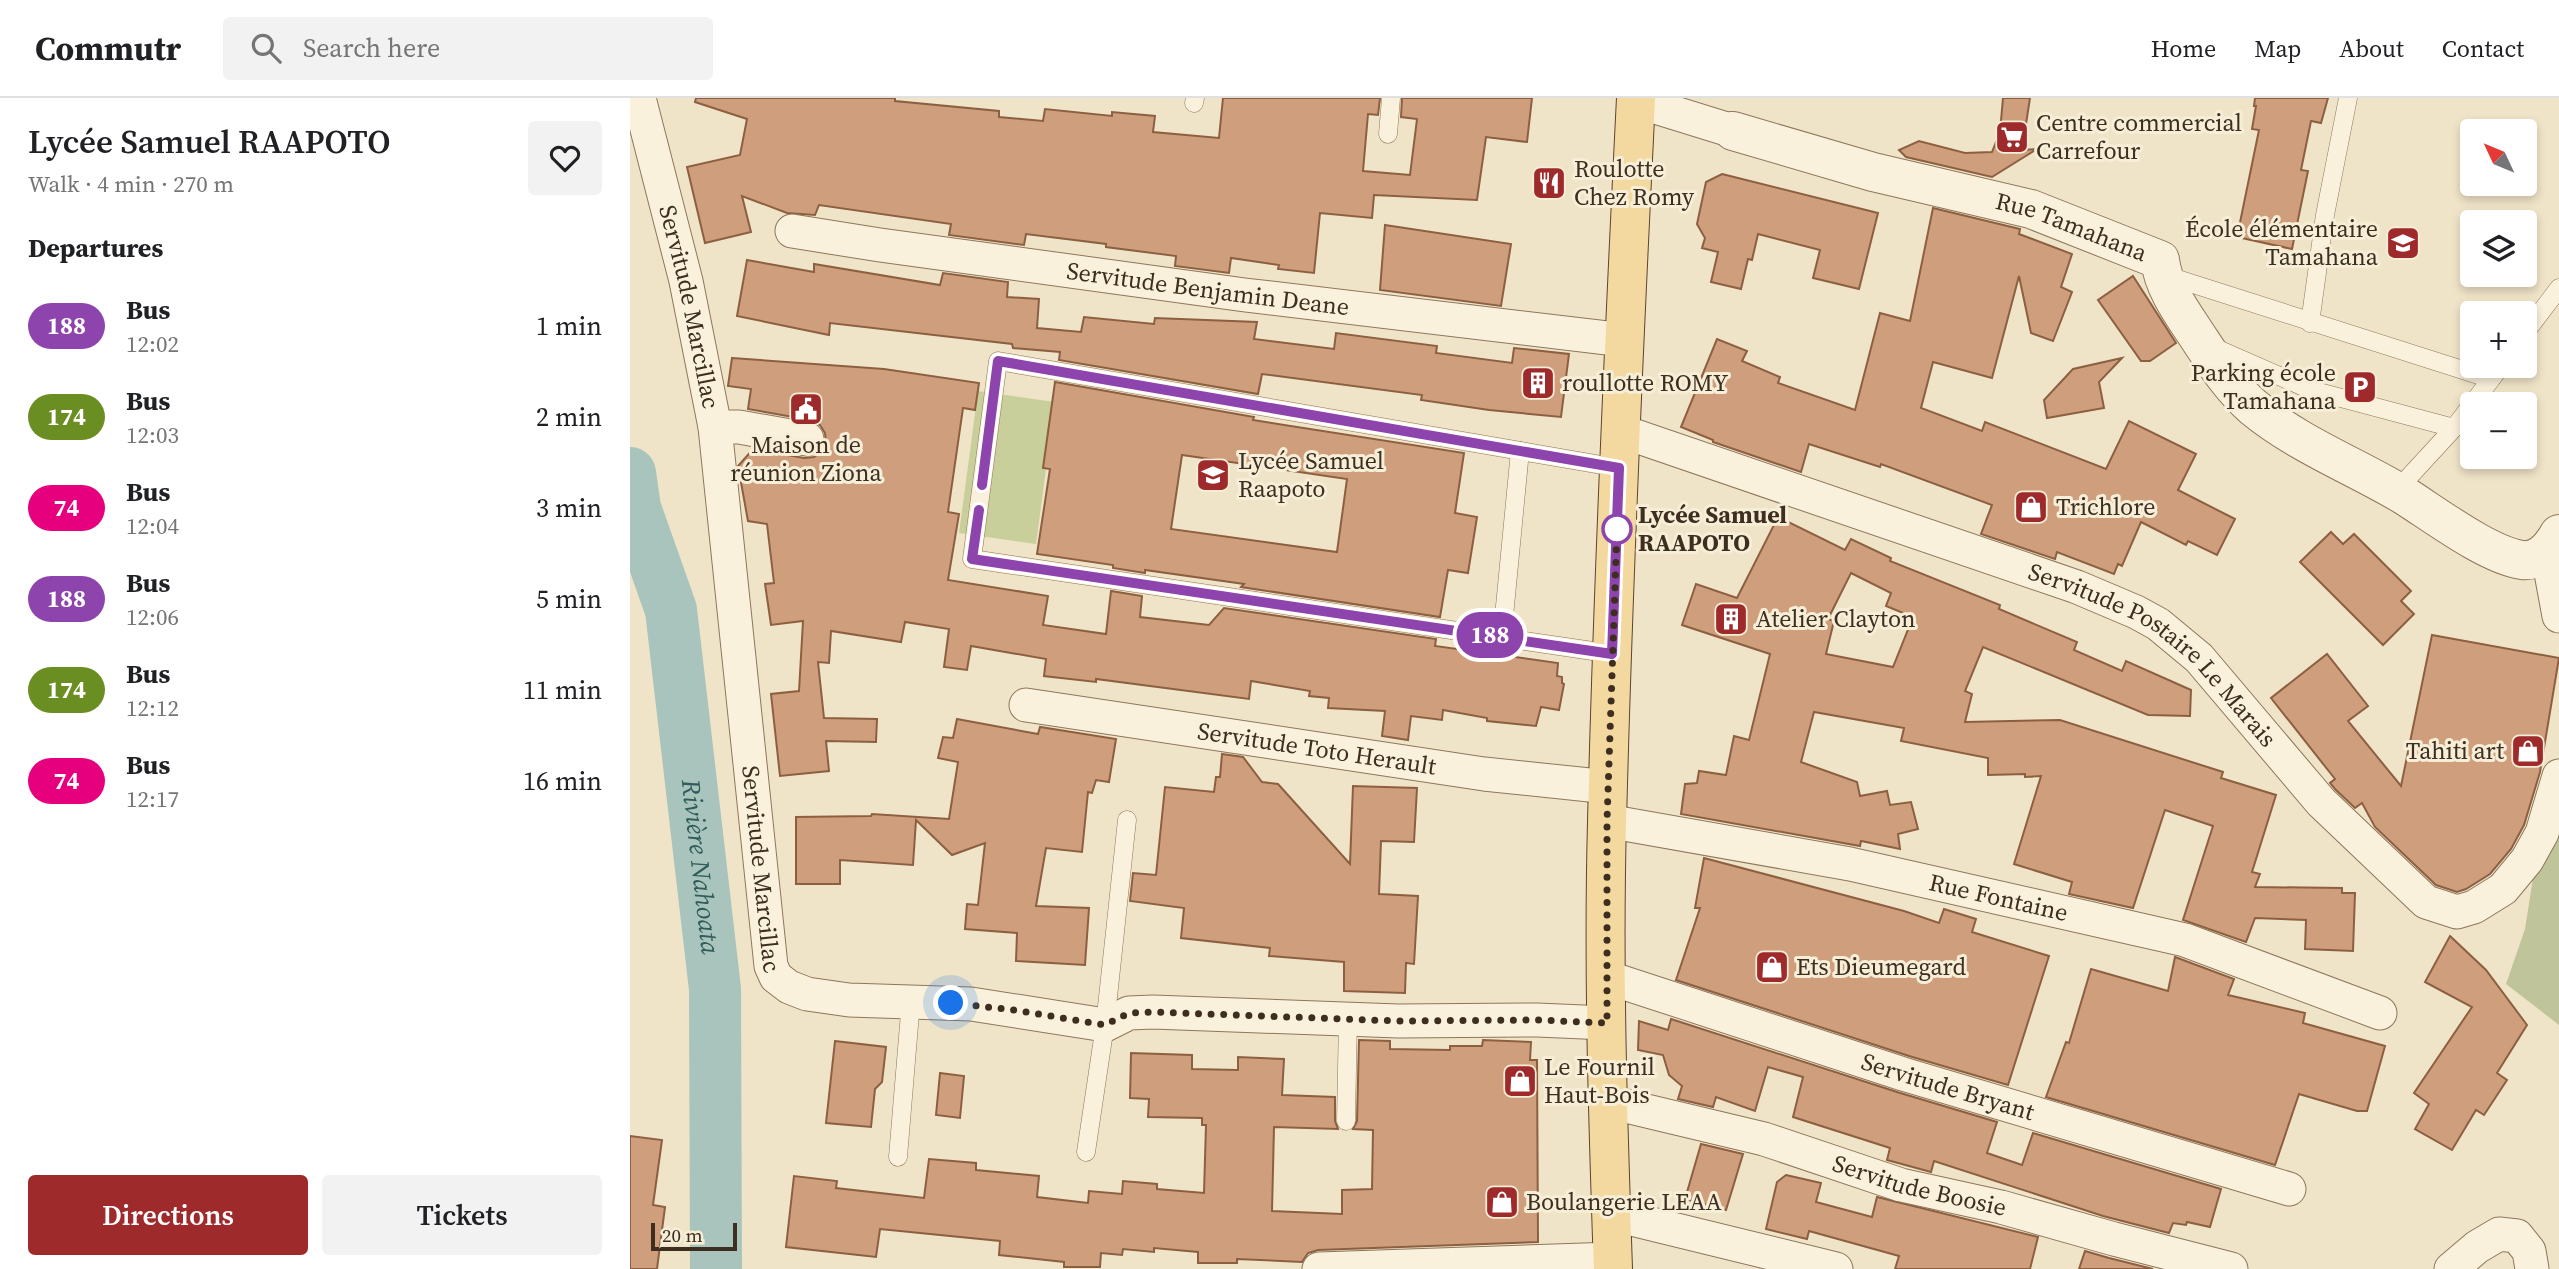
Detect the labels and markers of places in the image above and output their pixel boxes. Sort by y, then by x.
place label: Centre commercial Carrefour [2036,106,2242,167]
supermarket icon: Centre commercial Carrefour [1993,118,2031,156]
place label: Roulotte Chez Romy [1574,152,1695,213]
restaurant icon: Roulotte Chez Romy [1530,164,1568,202]
place label: École élémentaire Tamahana [2185,212,2379,273]
school or university icon: École élémentaire Tamahana [2384,224,2422,262]
place label: Parking école Tamahana [2191,356,2337,417]
building icon: roullotte ROMY [1519,364,1557,402]
place label: roullotte ROMY [1562,366,1728,399]
parking icon: Parking école Tamahana [2341,368,2379,406]
public building icon: Maison de réunion Ziona [787,390,825,428]
place label: Maison de réunion Ziona [730,428,883,489]
place label: Lycée Samuel Raapoto [1238,444,1384,505]
school or university icon: Lycée Samuel Raapoto [1194,456,1232,494]
shop icon: Trichlore [2012,488,2050,526]
place label: Trichlore [2056,490,2155,523]
place label: Lycée Samuel RAAPOTO [1638,498,1787,559]
marker: Lycée Samuel RAAPOTO [1602,514,1632,544]
building icon: Atelier Clayton [1712,600,1750,638]
place label: Atelier Clayton [1756,602,1916,635]
shop icon: Tahiti art [2509,732,2547,770]
place label: Tahiti art [2406,734,2504,767]
shop icon: Ets Dieumegard [1753,948,1791,986]
place label: Ets Dieumegard [1796,950,1967,983]
place label: Le Fournil Haut-Bois [1544,1050,1655,1111]
shop icon: Le Fournil Haut-Bois [1501,1062,1539,1100]
shop icon: Boulangerie LEAA [1483,1183,1521,1221]
place label: Boulangerie LEAA [1526,1185,1722,1218]

